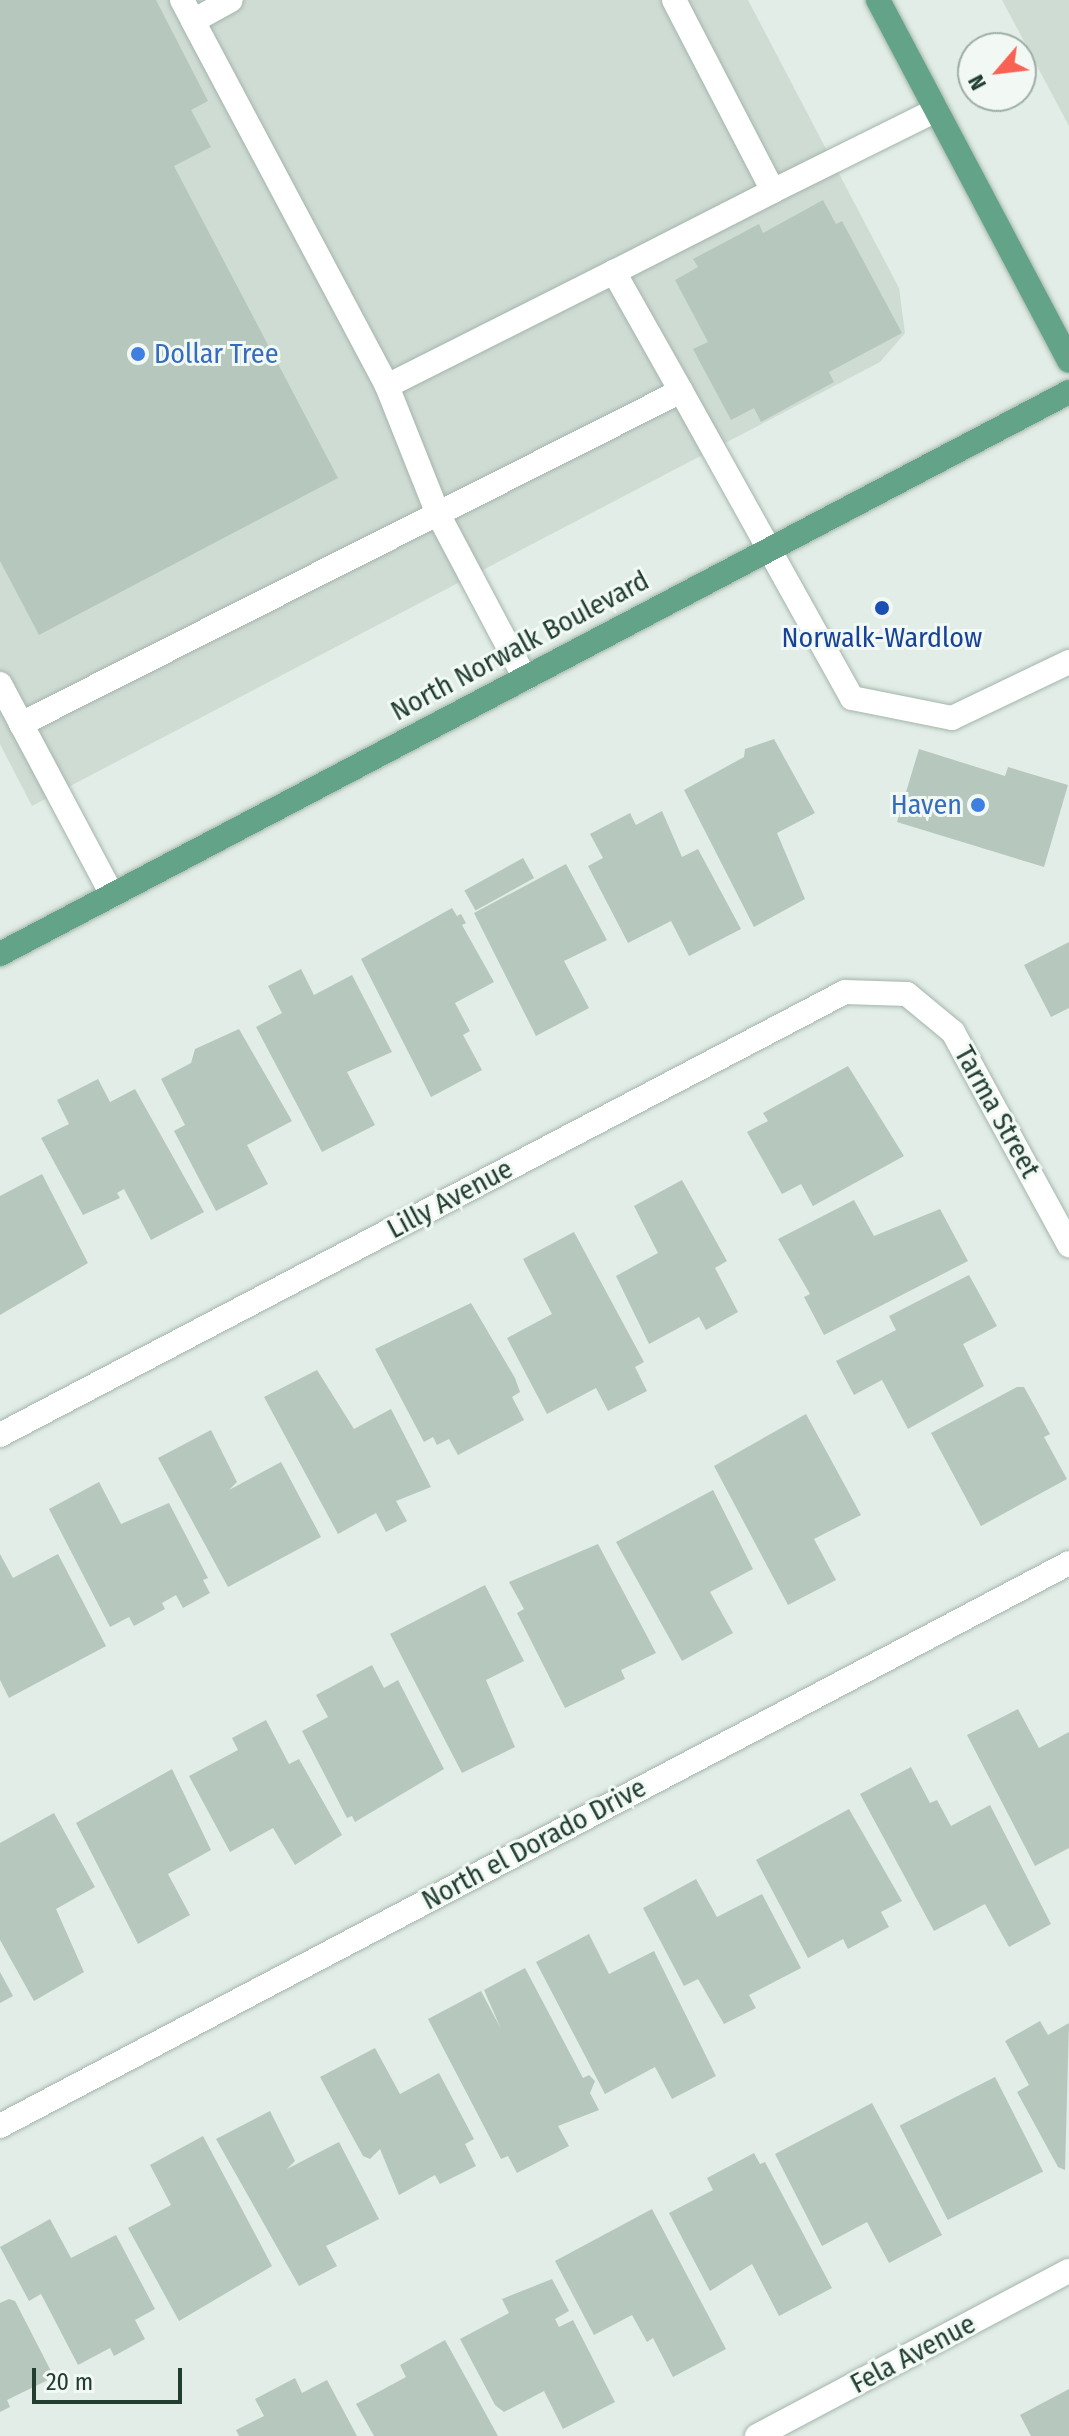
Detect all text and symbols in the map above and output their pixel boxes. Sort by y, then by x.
north arrow [957,32,1037,112]
text: N [962,70,992,95]
place label: Dollar Tree [154,337,278,371]
marker: Dollar Tree [129,345,147,363]
street label: North Norwalk Boulevard [385,564,655,728]
marker: Norwalk-Wardlow [873,599,891,617]
place label: Norwalk-Wardlow [782,621,982,655]
place label: Haven [891,788,962,822]
marker: Haven [969,796,987,814]
street label: Tarma Street [947,1040,1047,1184]
street label: Lilly Avenue [382,1152,518,1246]
street label: North el Dorado Drive [416,1771,652,1917]
street label: Fela Avenue [845,2307,981,2401]
scale bar [36,2352,186,2402]
text: 20 m [46,2368,93,2396]

